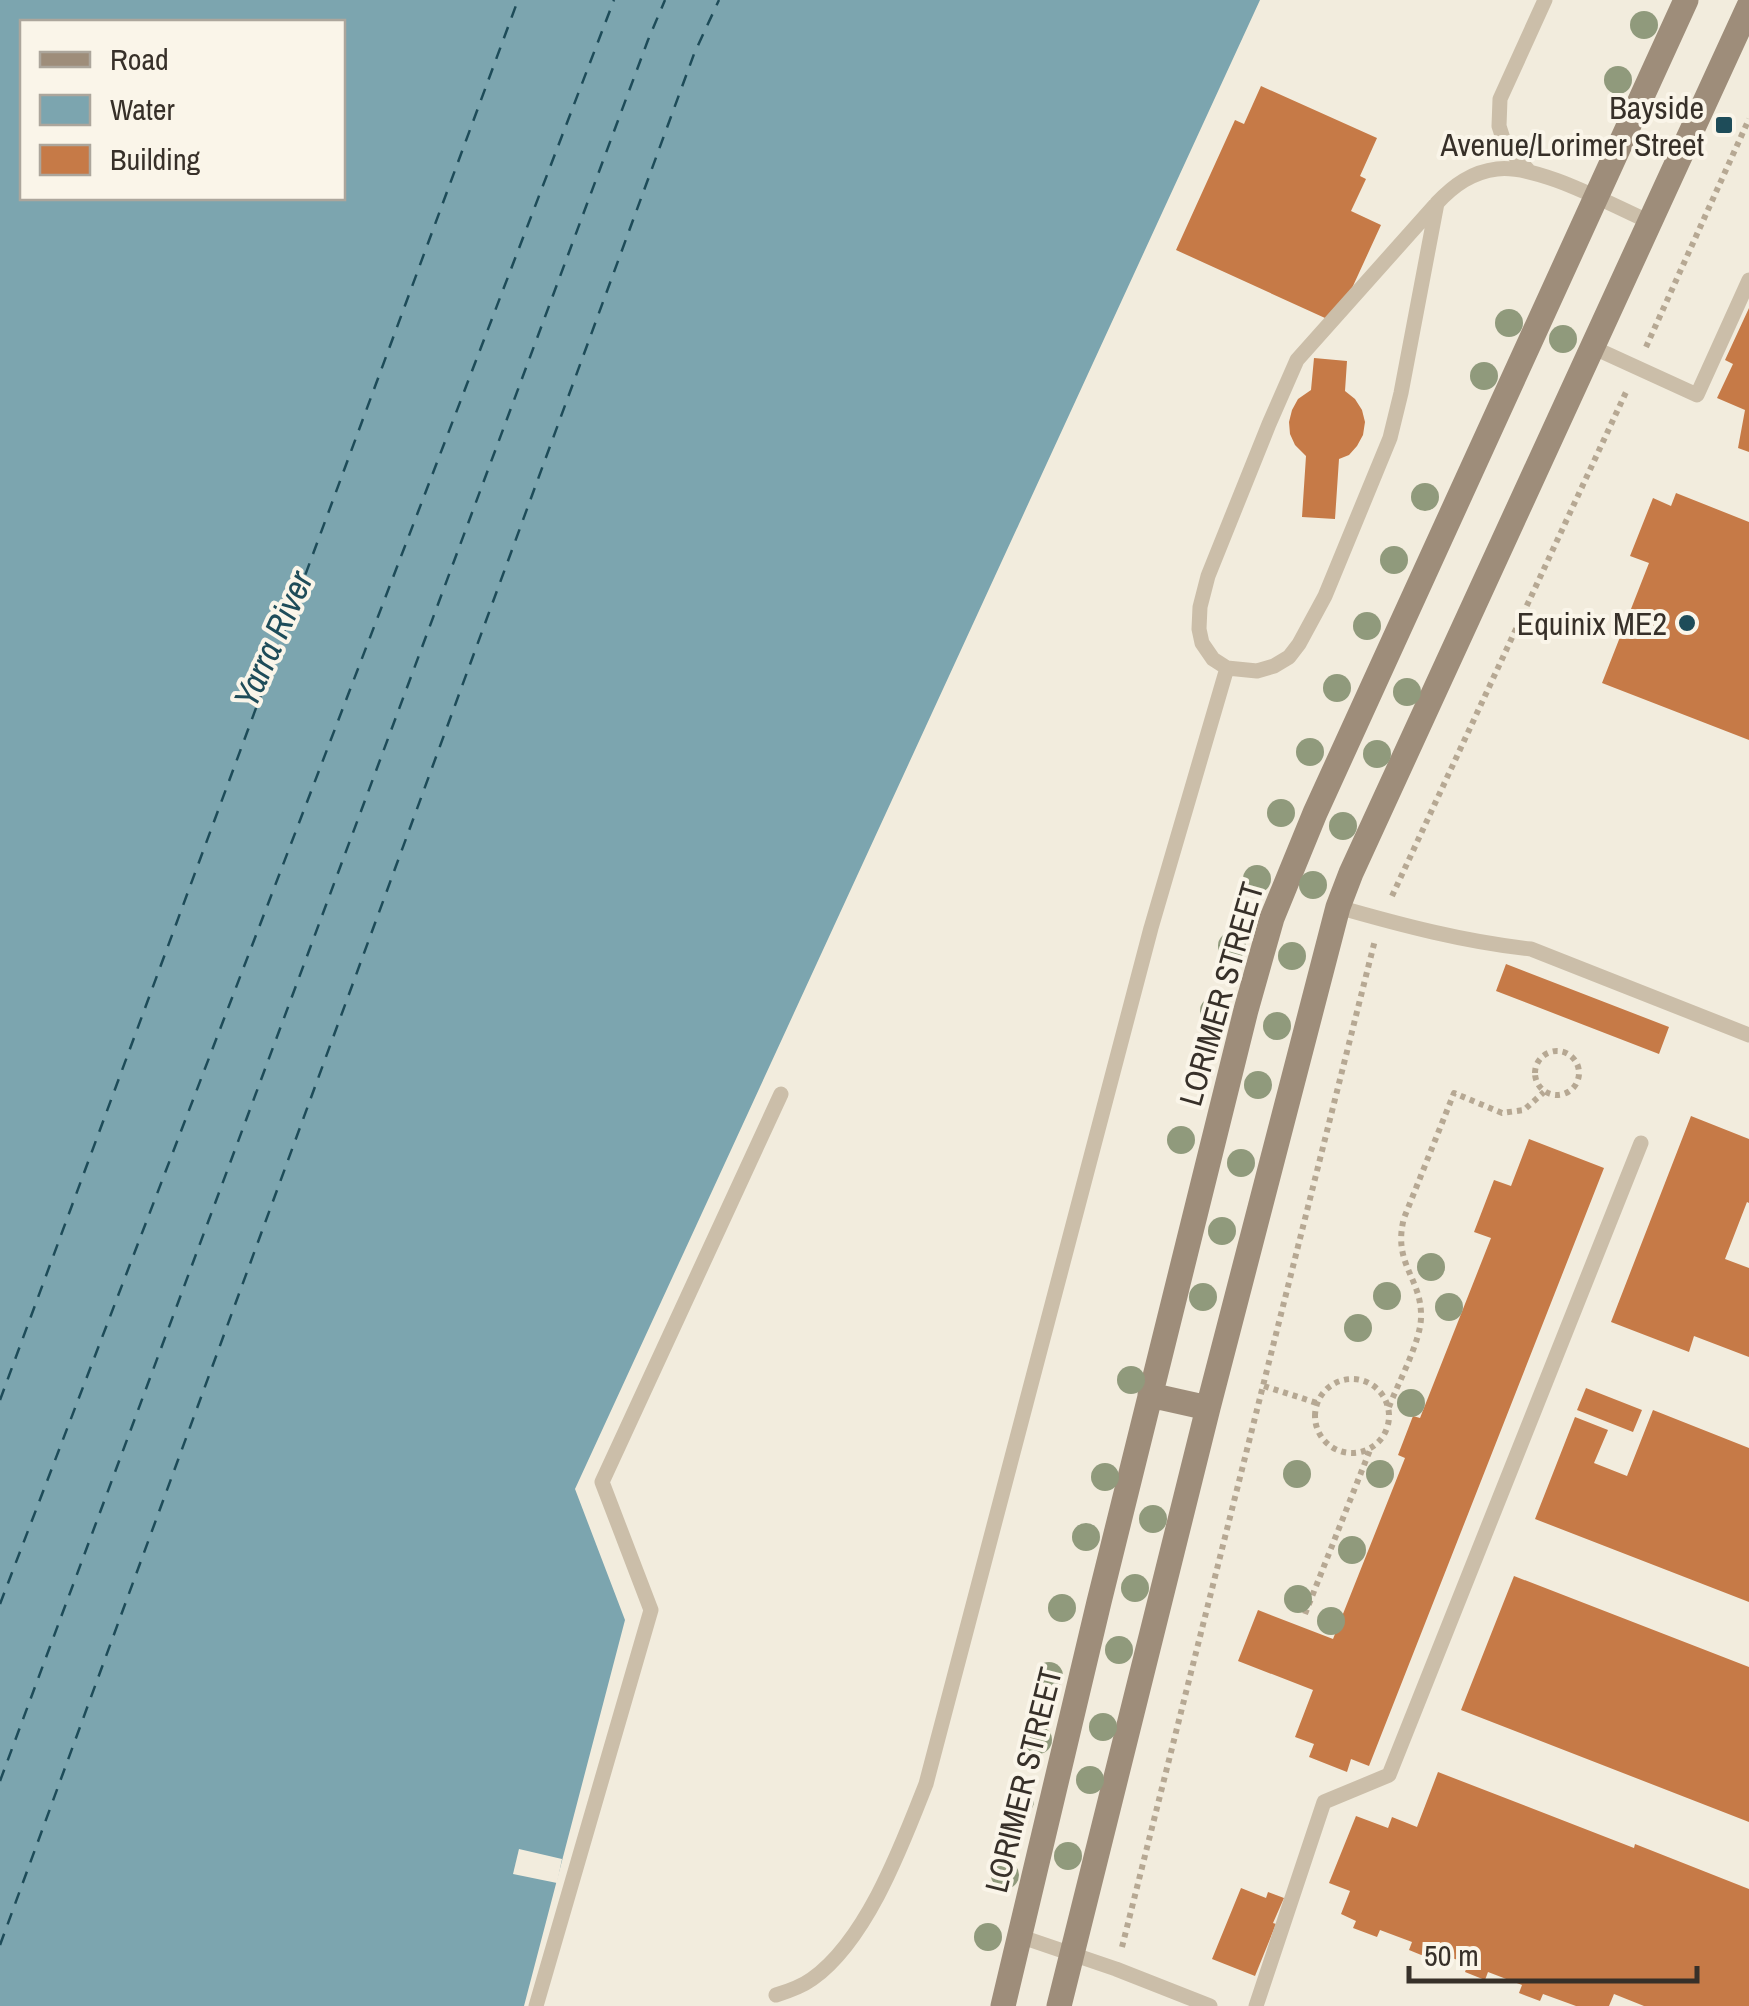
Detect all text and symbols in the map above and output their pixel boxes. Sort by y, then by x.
legend [20,20,345,200]
text: Road [110,39,169,79]
place label: Bayside Avenue/Lorimer Street [1439,86,1704,166]
text: Water [110,89,176,129]
marker: Bayside Avenue/Lorimer Street [1713,114,1735,136]
text: Building [110,139,201,179]
water label: Yarra River [222,562,324,714]
place label: Equinix ME2 [1517,602,1667,645]
marker: Equinix ME2 [1676,612,1698,634]
street label: LORIMER STREET [1169,877,1273,1111]
street label: LORIMER STREET [974,1663,1072,1897]
scale bar [1409,1921,1696,1983]
text: 50 m [1424,1935,1479,1975]

